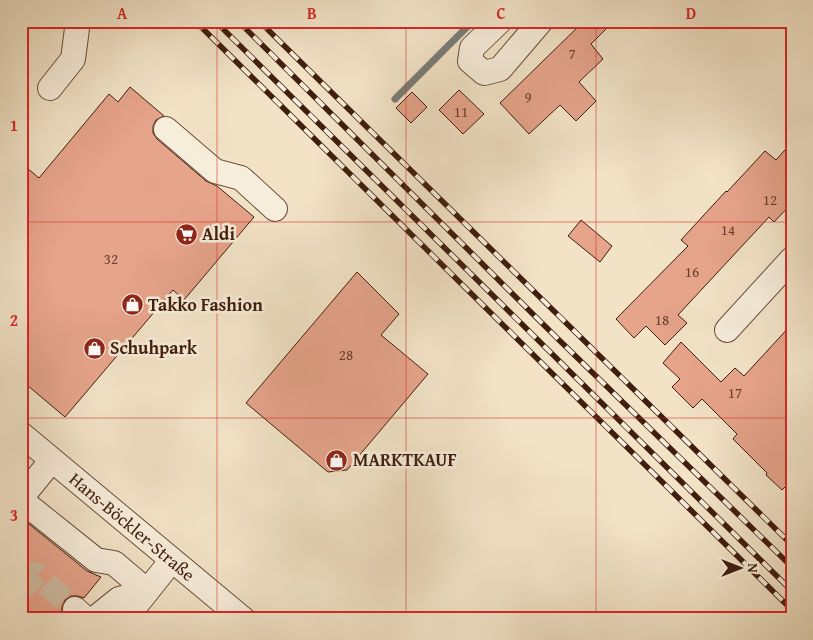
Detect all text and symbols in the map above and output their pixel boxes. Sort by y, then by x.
text: A [117,1,128,25]
text: B [307,1,317,25]
text: C [496,1,506,25]
text: D [686,1,696,25]
house number: 7 [568,43,576,64]
house number: 9 [524,86,532,107]
house number: 11 [454,101,468,122]
text: 1 [10,113,18,137]
house number: 12 [763,189,777,210]
house number: 14 [721,219,735,240]
place label: Aldi [202,220,235,247]
supermarket icon: Aldi [174,222,198,246]
house number: 32 [104,248,118,269]
house number: 16 [685,261,699,282]
place label: Takko Fashion [148,291,263,318]
shop icon: Takko Fashion [120,293,144,317]
text: 2 [10,308,18,332]
house number: 18 [655,309,669,330]
place label: Schuhpark [110,334,198,361]
shop icon: Schuhpark [82,336,106,360]
house number: 28 [339,344,353,365]
house number: 17 [728,382,742,403]
place label: MARKTKAUF [353,446,457,473]
shop icon: MARKTKAUF [325,448,349,472]
street label: Hans-Böckler-Straße [63,466,201,587]
text: 3 [10,503,18,527]
north arrow [716,542,766,592]
text: N [743,563,763,573]

